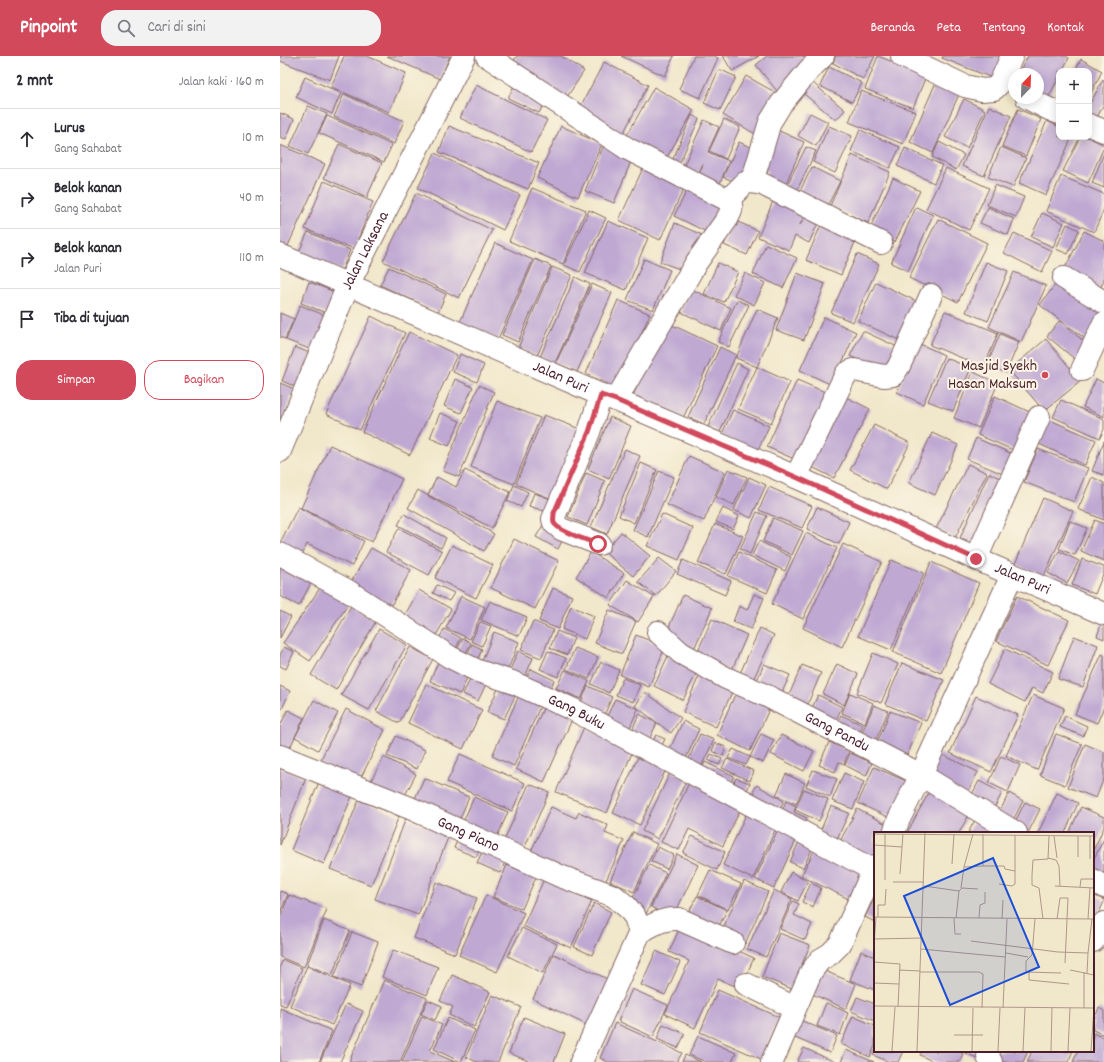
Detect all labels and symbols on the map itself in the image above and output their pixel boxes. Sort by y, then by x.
north arrow [1008,68,1044,104]
street label: Jalan Laksana [336,207,395,293]
street label: Jalan Puri [529,355,592,400]
place label: Masjid Syekh Hasan Maksum [948,355,1037,396]
marker: Masjid Syekh Hasan Maksum [1040,370,1050,380]
route start [589,535,607,553]
route end [967,550,985,568]
street label: Jalan Puri [991,557,1054,601]
street label: Gang Buku [544,688,609,736]
street label: Gang Pandu [800,706,874,758]
street label: Gang Piano [433,810,503,859]
inset map [874,832,1094,1052]

